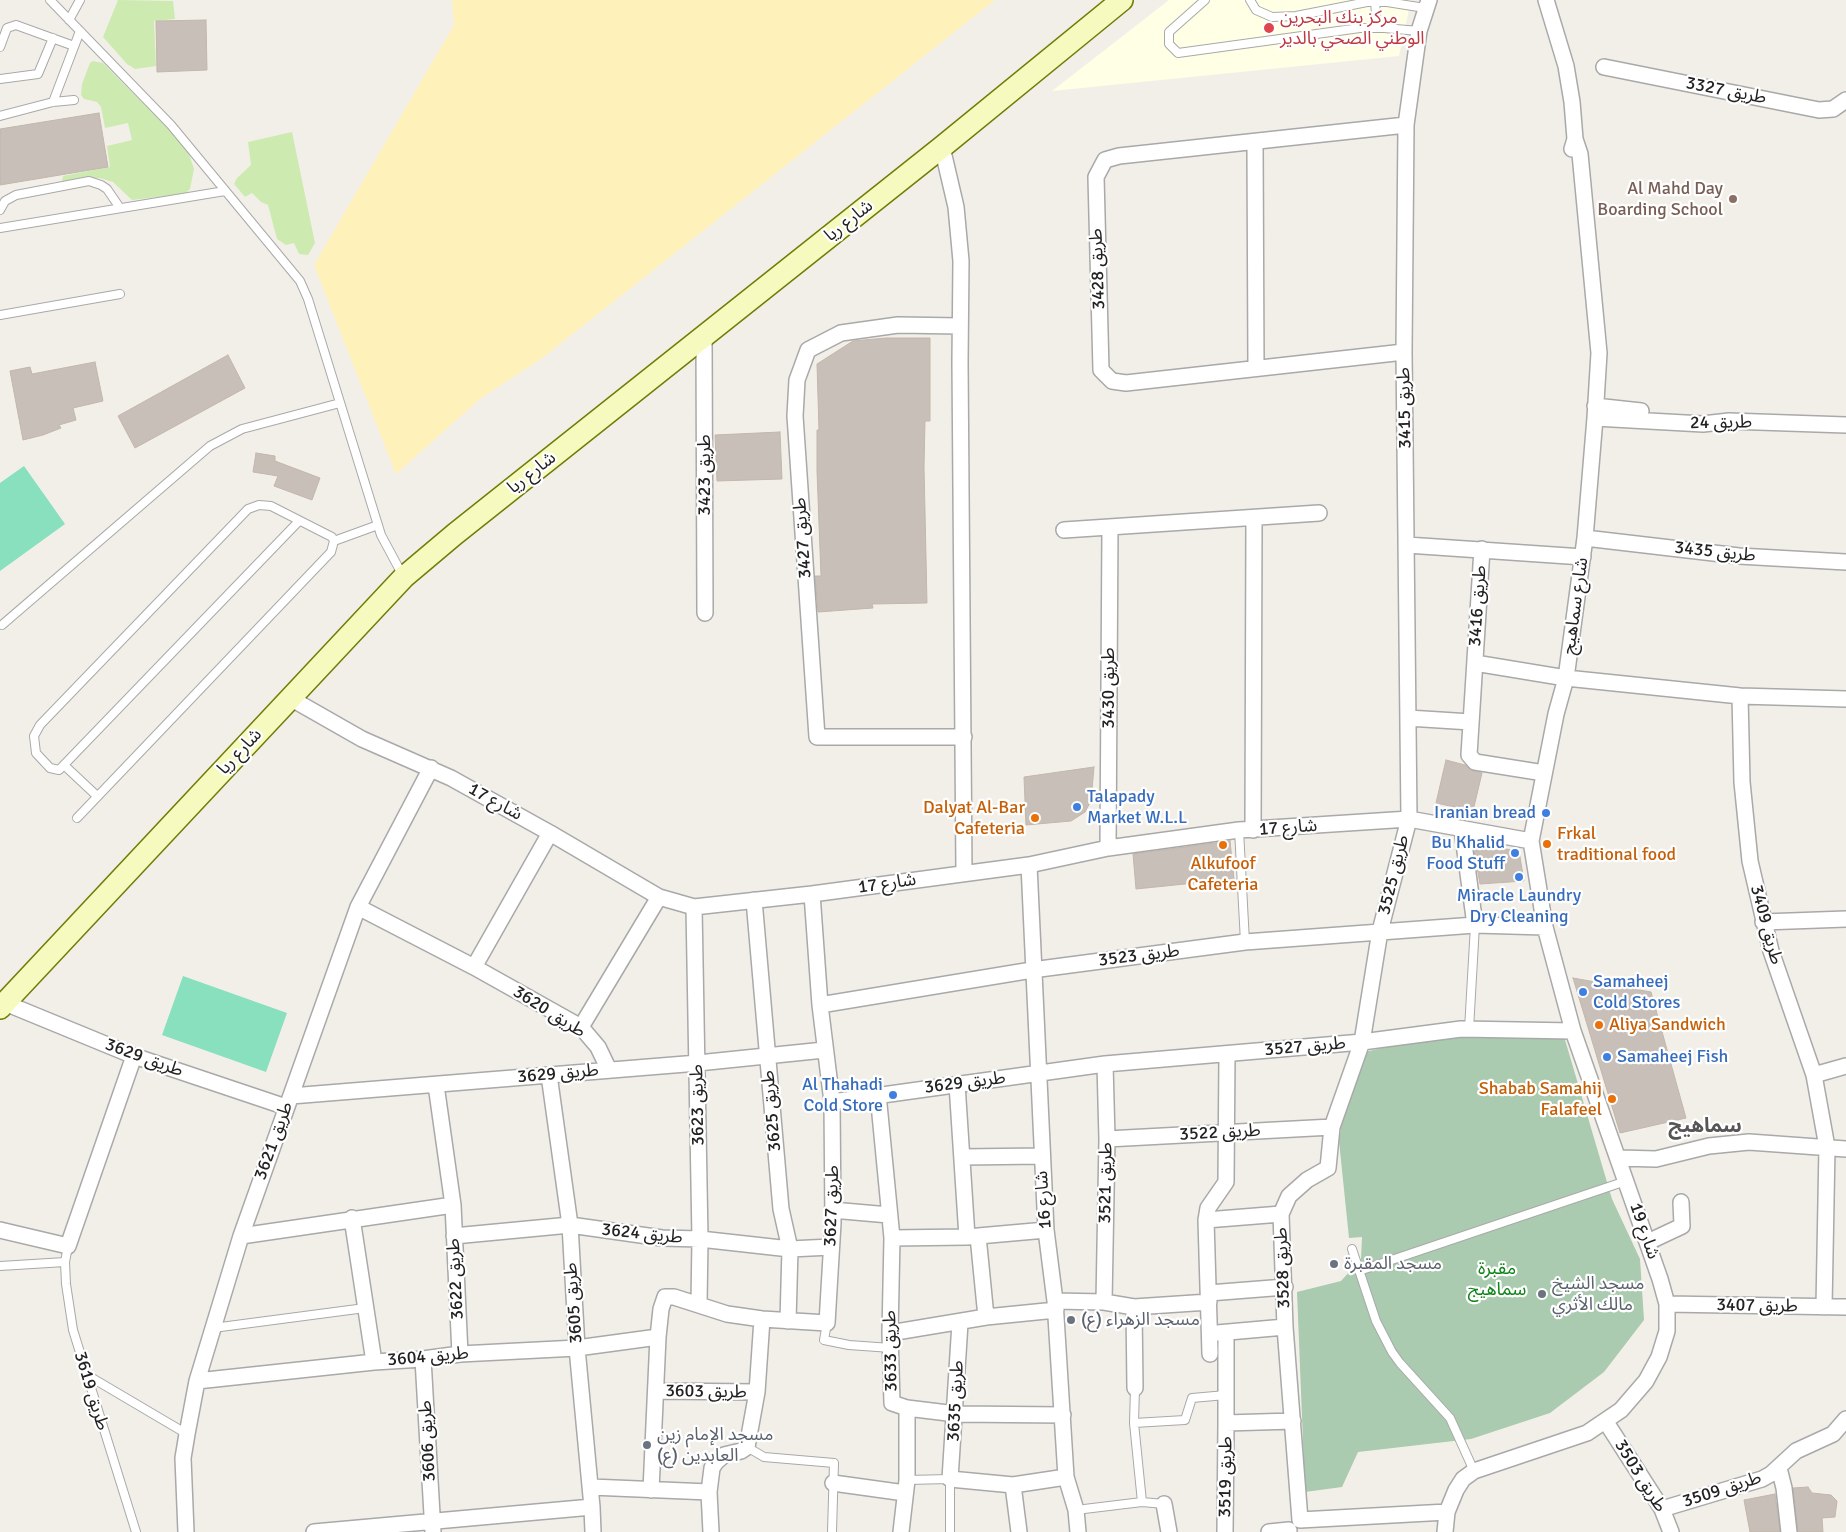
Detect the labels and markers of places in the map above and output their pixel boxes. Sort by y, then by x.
place label: مركز بنك البحرين الوطني الصحي بالدير [1280,7,1425,50]
marker: مركز بنك البحرين الوطني الصحي بالدير [1262,21,1276,35]
place label: Al Mahd Day Boarding School [1597,178,1723,220]
marker: Al Mahd Day Boarding School [1727,193,1739,205]
place label: Talapady Market W.L.L [1087,786,1187,829]
place label: Dalyat Al-Bar Cafeteria [923,797,1025,840]
marker: Talapady Market W.L.L [1071,801,1083,813]
place label: Iranian bread [1434,802,1536,824]
marker: Iranian bread [1540,807,1552,819]
marker: Dalyat Al-Bar Cafeteria [1029,812,1041,824]
place label: Frkal traditional food [1557,823,1676,866]
place label: Bu Khalid Food Stuff [1426,832,1505,874]
marker: Frkal traditional food [1541,838,1553,850]
marker: Alkufoof Cafeteria [1217,839,1229,851]
marker: Bu Khalid Food Stuff [1509,847,1521,859]
place label: Alkufoof Cafeteria [1188,853,1258,896]
marker: Miracle Laundry Dry Cleaning [1513,871,1525,883]
place label: Miracle Laundry Dry Cleaning [1457,885,1581,928]
place label: Samaheej Cold Stores [1593,971,1680,1014]
marker: Samaheej Cold Stores [1577,986,1589,998]
place label: Aliya Sandwich [1609,1014,1726,1036]
marker: Aliya Sandwich [1593,1019,1605,1031]
place label: Samaheej Fish [1617,1046,1728,1068]
marker: Samaheej Fish [1601,1051,1613,1063]
place label: Al Thahadi Cold Store [802,1074,883,1116]
place label: Shabab Samahij Falafeel [1479,1078,1602,1120]
marker: Al Thahadi Cold Store [887,1089,899,1101]
marker: Shabab Samahij Falafeel [1606,1093,1618,1105]
place label: مسجد المقبرة [1344,1253,1442,1275]
marker: مسجد المقبرة [1328,1258,1340,1270]
place label: مسجد الشيخ مالك الأثري [1552,1273,1644,1316]
marker: مسجد الشيخ مالك الأثري [1536,1288,1548,1300]
place label: مسجد الزهراء (ع) [1081,1309,1200,1331]
marker: مسجد الزهراء (ع) [1065,1314,1077,1326]
place label: مسجد الإمام زين العابدين (ع) [657,1424,773,1466]
marker: مسجد الإمام زين العابدين (ع) [641,1439,653,1451]

